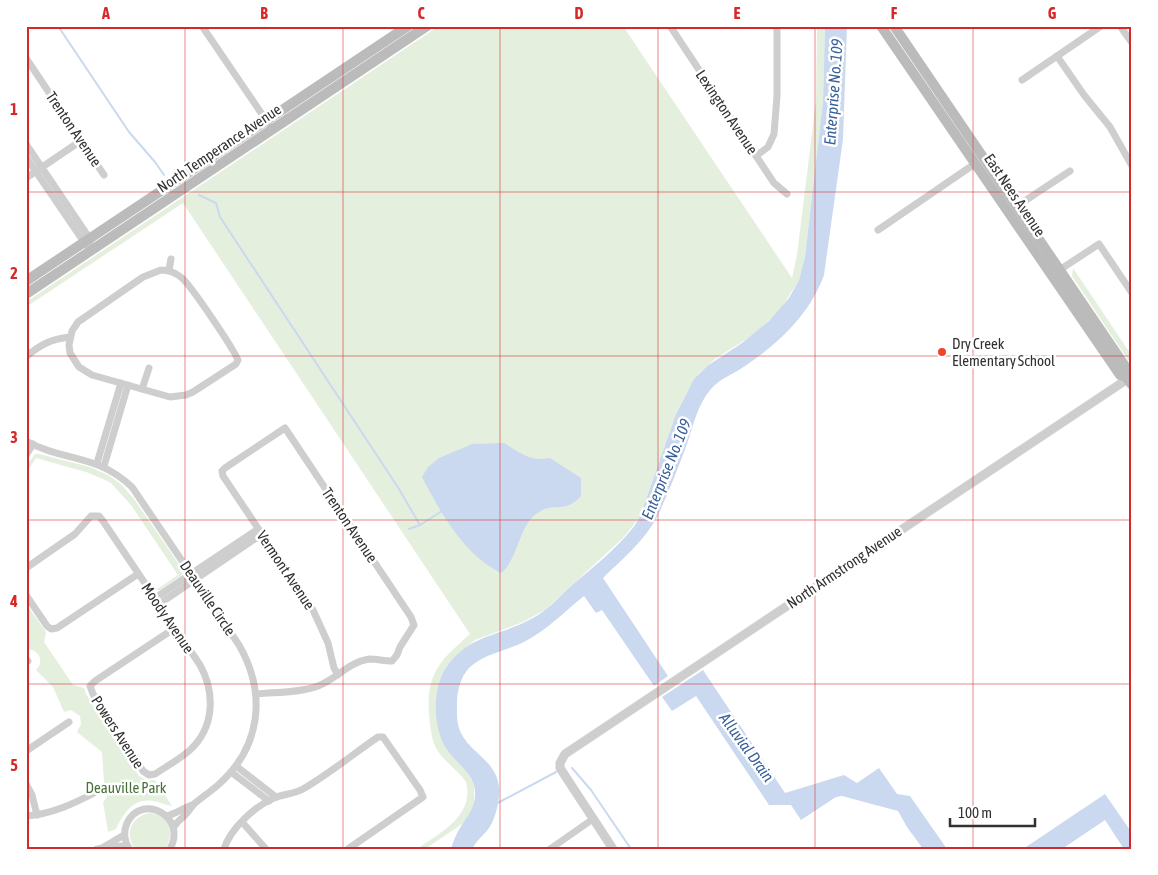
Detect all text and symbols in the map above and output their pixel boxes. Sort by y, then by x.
text: A [101,4,110,22]
text: B [260,4,268,22]
text: C [417,4,425,22]
text: D [575,4,584,22]
text: E [734,4,741,22]
text: F [891,4,898,22]
text: G [1048,4,1057,22]
water label: Enterprise No. 109 [820,38,847,146]
street label: Lexington Avenue [693,67,761,157]
street label: Trenton Avenue [43,88,105,170]
text: 1 [10,100,18,118]
street label: North Temperance Avenue [154,100,284,196]
street label: East Nees Avenue [981,150,1049,240]
text: 2 [10,264,18,282]
place label: Dry Creek Elementary School [952,335,1055,369]
marker: Dry Creek Elementary School [936,346,948,358]
water label: Enterprise No. 109 [638,416,695,522]
text: 3 [10,428,18,446]
street label: Trenton Avenue [319,484,381,566]
street label: North Armstrong Avenue [783,522,905,612]
street label: Vermont Avenue [253,527,319,613]
street label: Deauville Circle [177,557,239,639]
street label: Moody Avenue [138,580,198,656]
text: 4 [9,592,18,610]
street label: Powers Avenue [88,693,148,772]
water label: Alluvial Drain [716,708,778,785]
text: 5 [10,756,18,774]
park label: Deauville Park [86,779,167,796]
scale bar [950,795,1036,827]
text: 100 m [958,804,992,821]

